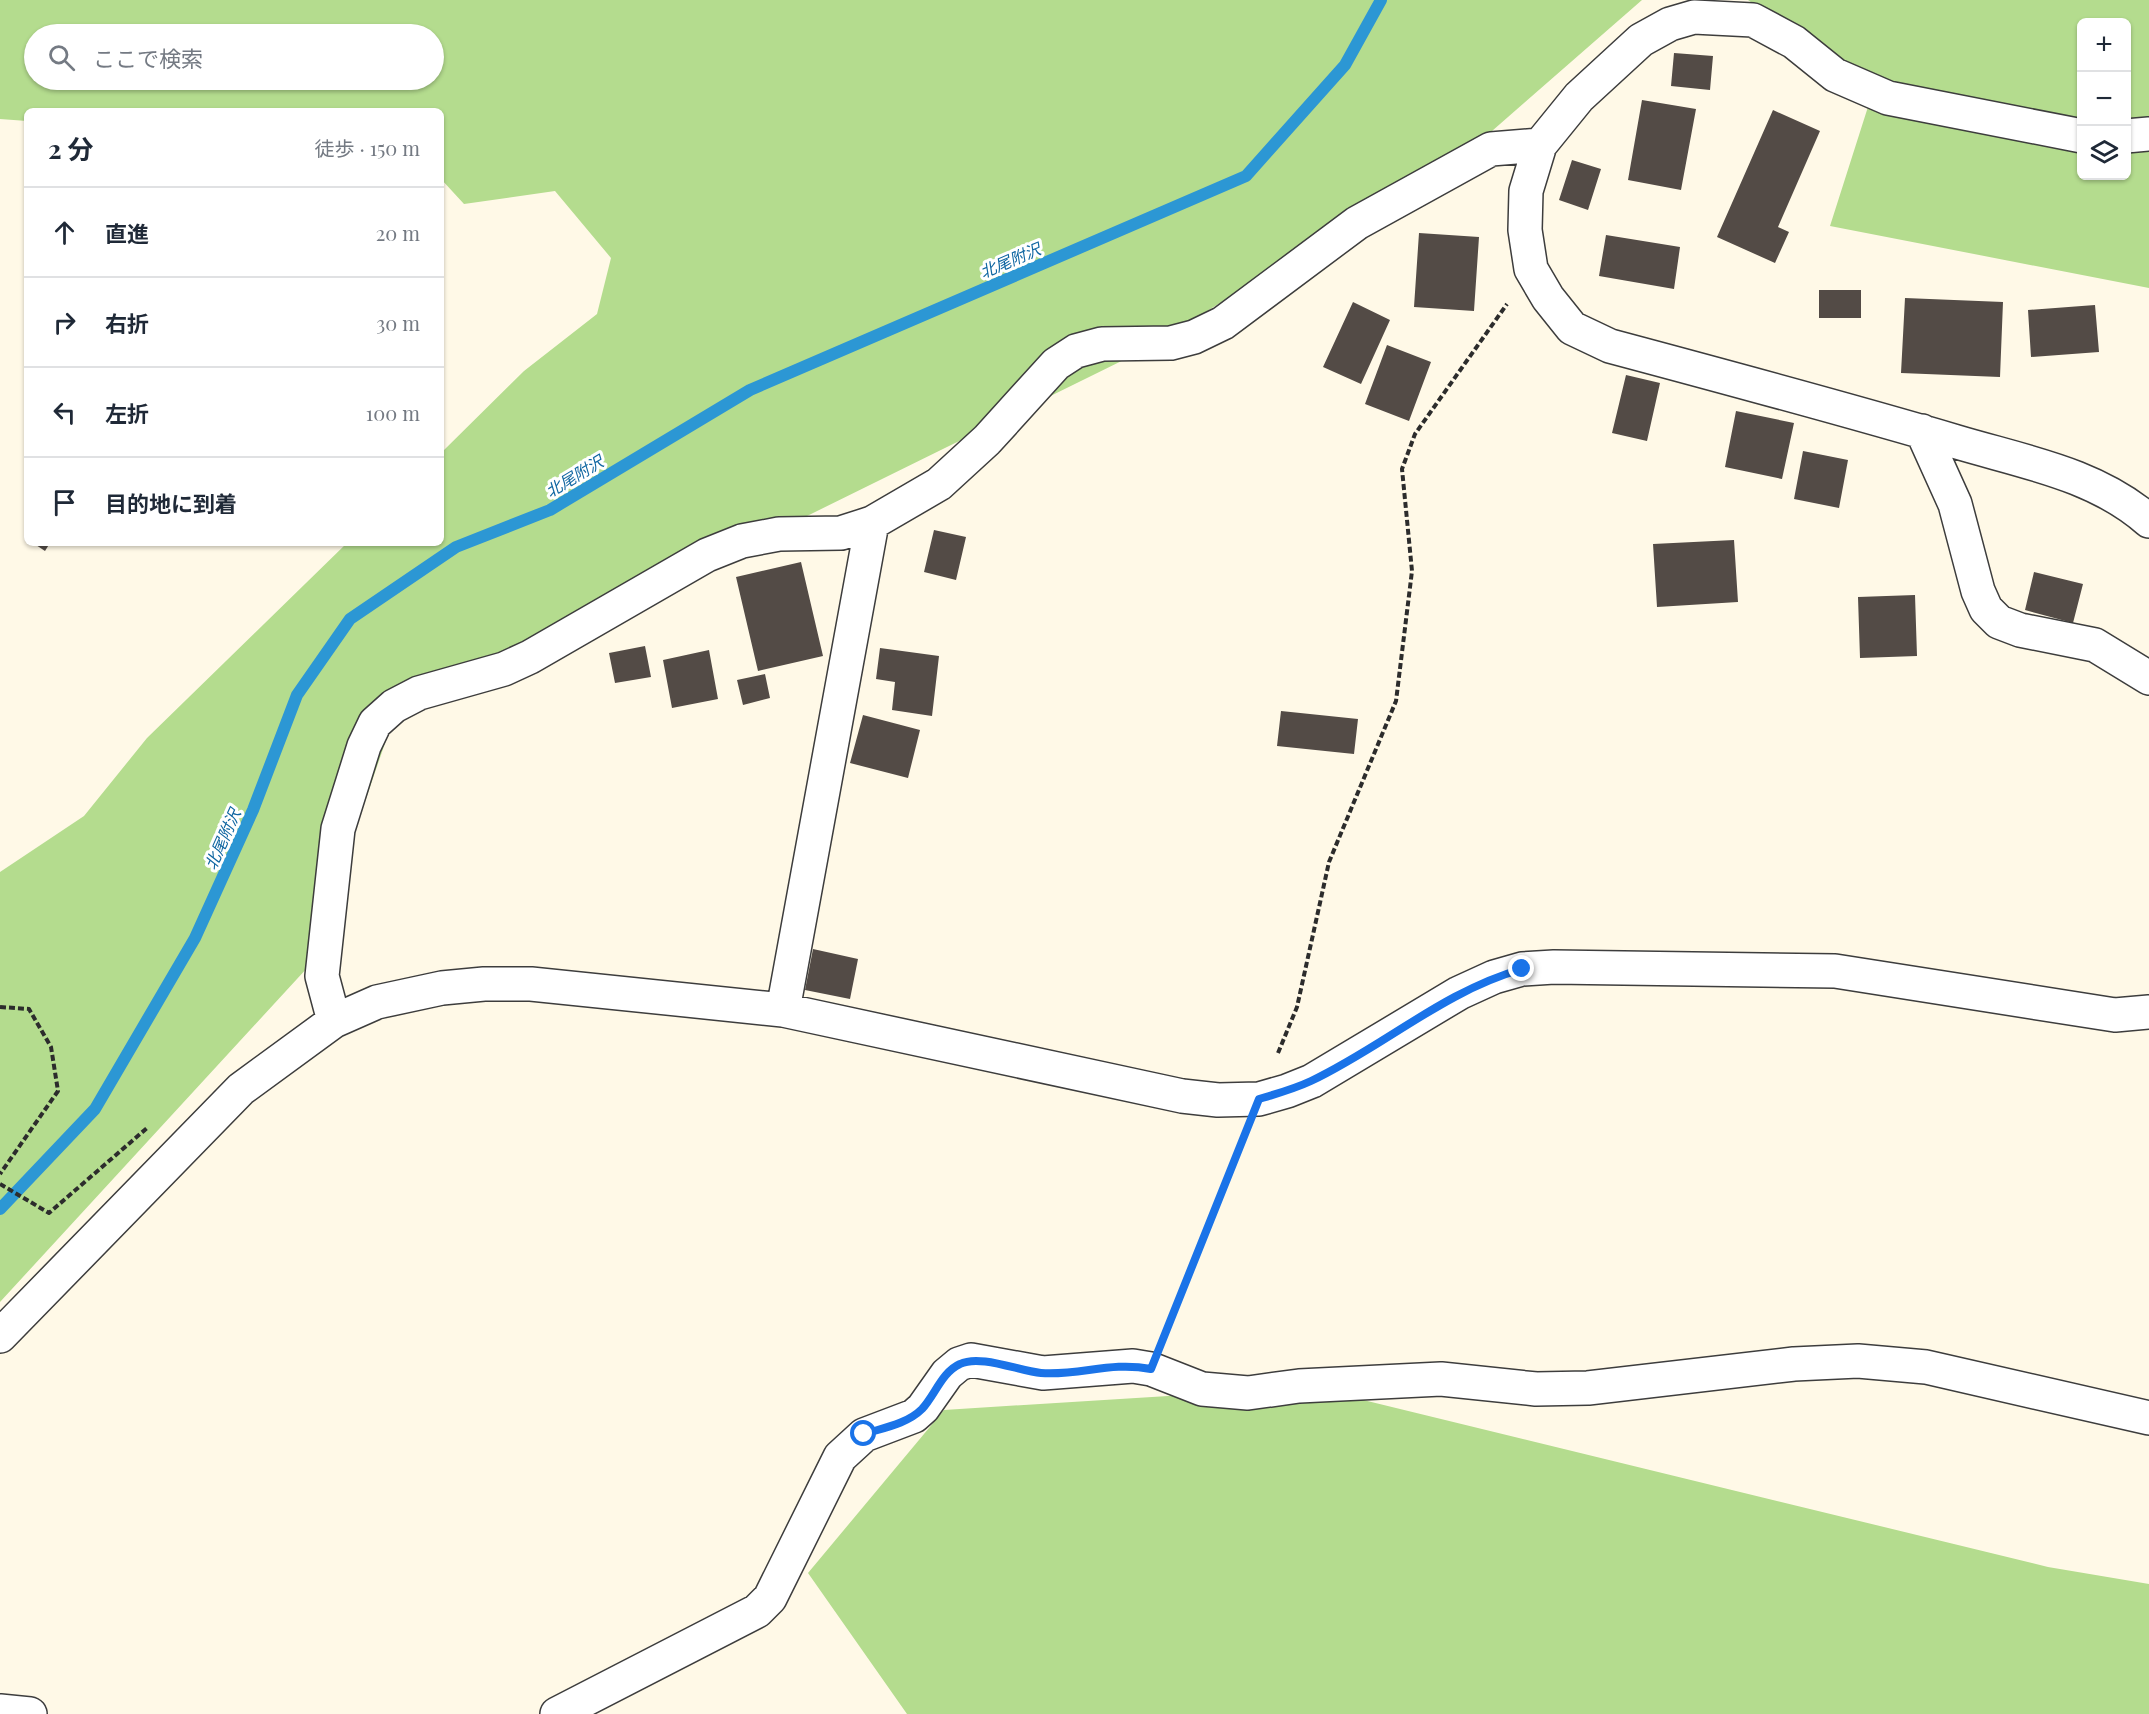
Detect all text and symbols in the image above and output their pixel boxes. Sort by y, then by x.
map controls [2077,18,2131,180]
button: + [2077,18,2131,72]
search box [24,24,444,90]
icon: search [45,41,78,74]
text: ここで検索 [93,43,203,73]
button: − [2077,72,2131,126]
button: layers [2077,126,2131,180]
text: 2 分 [48,131,93,166]
text: 徒歩 · 150 m [315,134,420,161]
icon: ahead [48,216,81,249]
text: 直進 [105,218,149,248]
text: 20 m [376,219,420,246]
water label: 北尾附沢 [976,237,1045,282]
icon: right [48,306,81,339]
text: 右折 [105,308,149,338]
text: 30 m [376,309,420,336]
icon: left [48,396,81,429]
text: 左折 [105,398,149,428]
text: 100 m [366,399,420,426]
water label: 北尾附沢 [541,449,609,501]
icon: arrive [48,486,81,519]
text: 目的地に到着 [105,488,237,518]
water label: 北尾附沢 [199,804,245,873]
route end [1508,955,1534,981]
route start [850,1420,876,1446]

